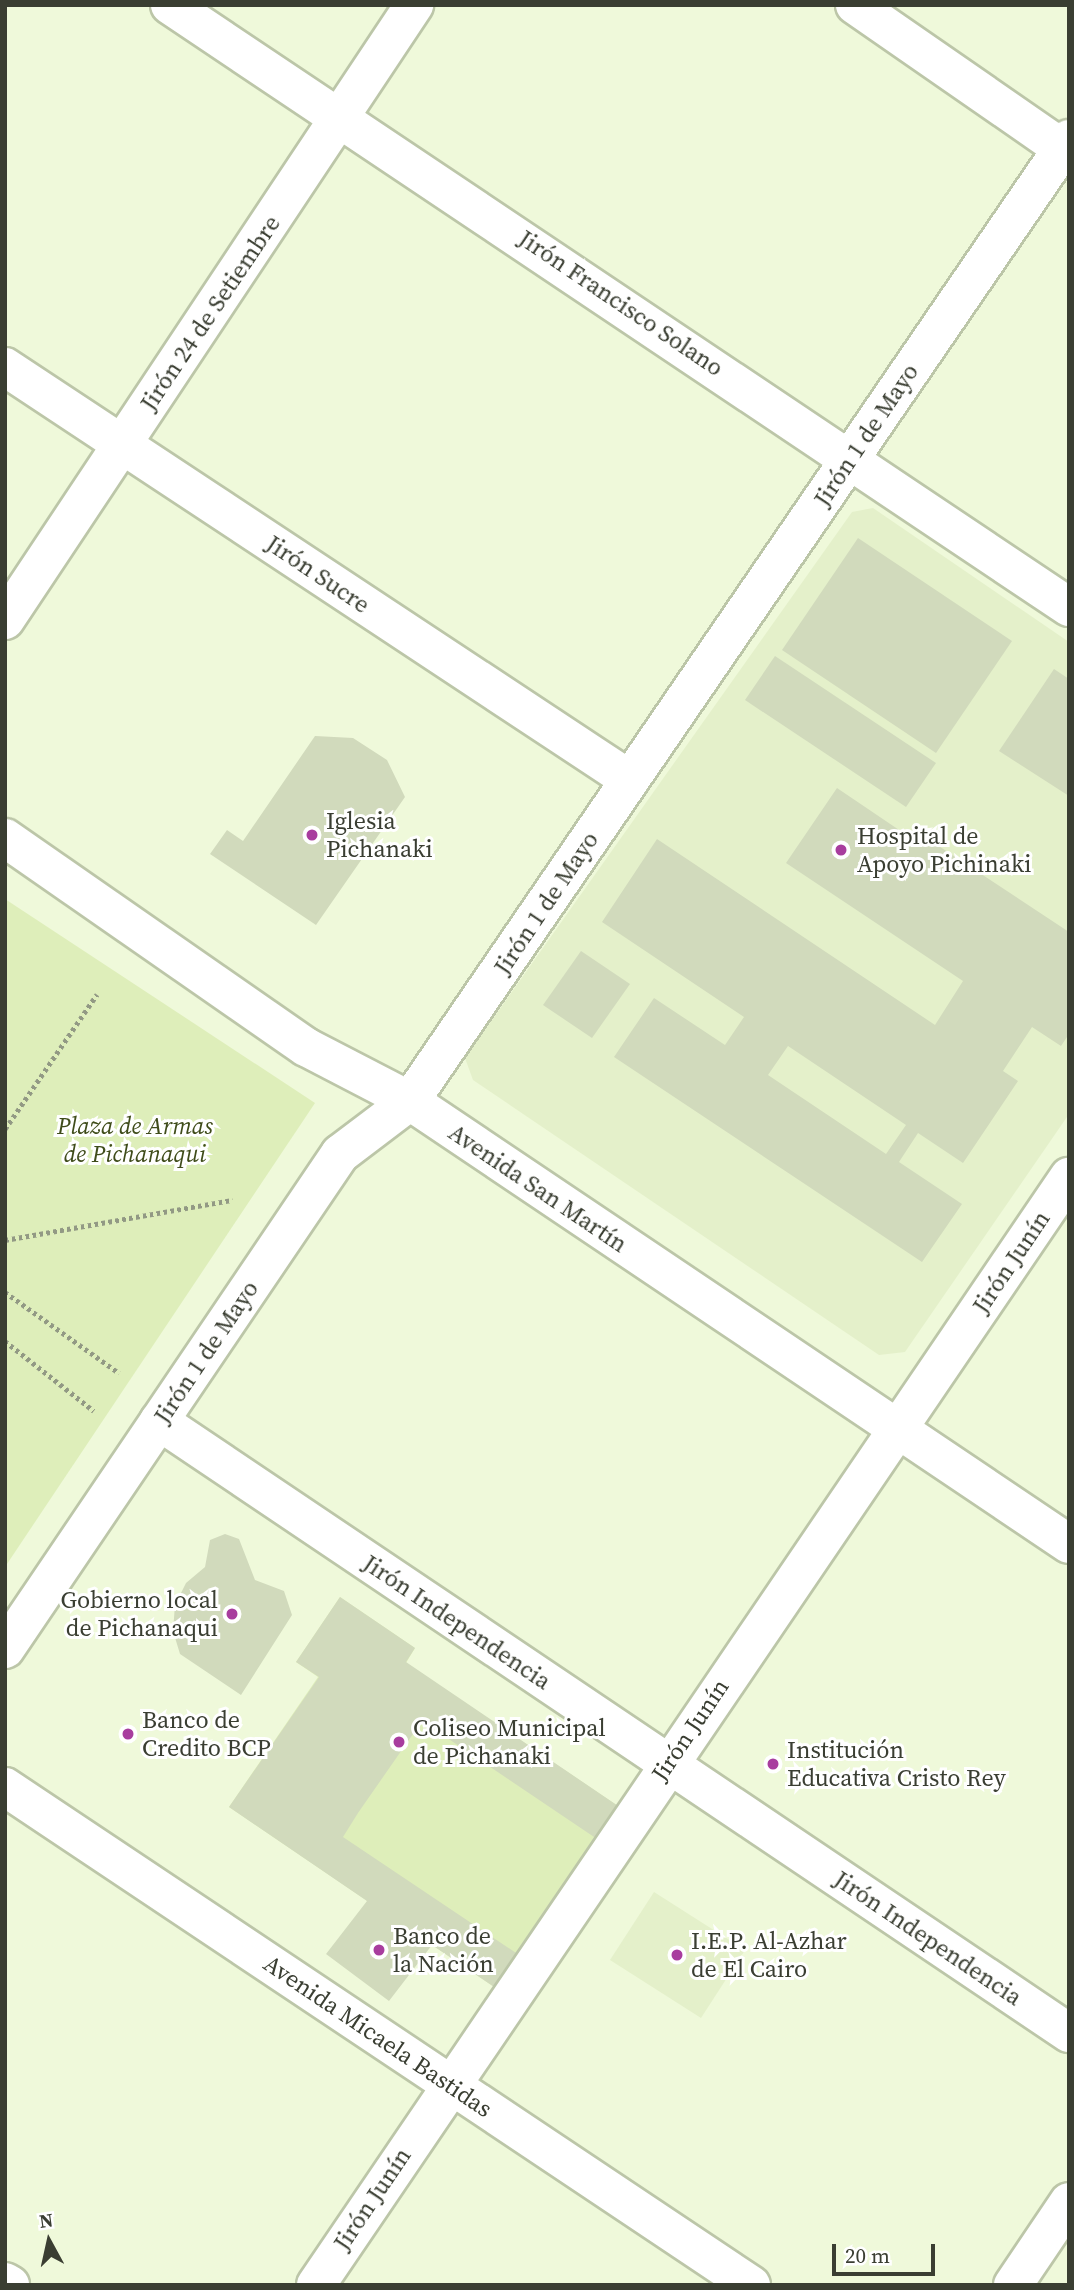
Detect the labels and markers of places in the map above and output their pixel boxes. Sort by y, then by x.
place label: Iglesia Pichanaki [326,807,433,863]
place label: Hospital de Apoyo Pichinaki [857,822,1031,878]
marker: Iglesia Pichanaki [304,827,320,843]
marker: Hospital de Apoyo Pichinaki [831,840,851,860]
place label: Gobierno local de Pichanaqui [61,1586,218,1642]
marker: Gobierno local de Pichanaqui [224,1606,240,1622]
place label: Banco de Credito BCP [142,1706,271,1762]
place label: Coliseo Municipal de Pichanaki [413,1714,606,1770]
marker: Banco de Credito BCP [120,1726,136,1742]
marker: Coliseo Municipal de Pichanaki [391,1734,407,1750]
place label: Institución Educativa Cristo Rey [787,1736,1006,1792]
marker: Institución Educativa Cristo Rey [765,1756,781,1772]
place label: Banco de la Nación [393,1922,494,1978]
place label: I.E.P. Al-Azhar de El Cairo [691,1927,847,1983]
marker: Banco de la Nación [371,1942,387,1958]
marker: I.E.P. Al-Azhar de El Cairo [669,1947,685,1963]

